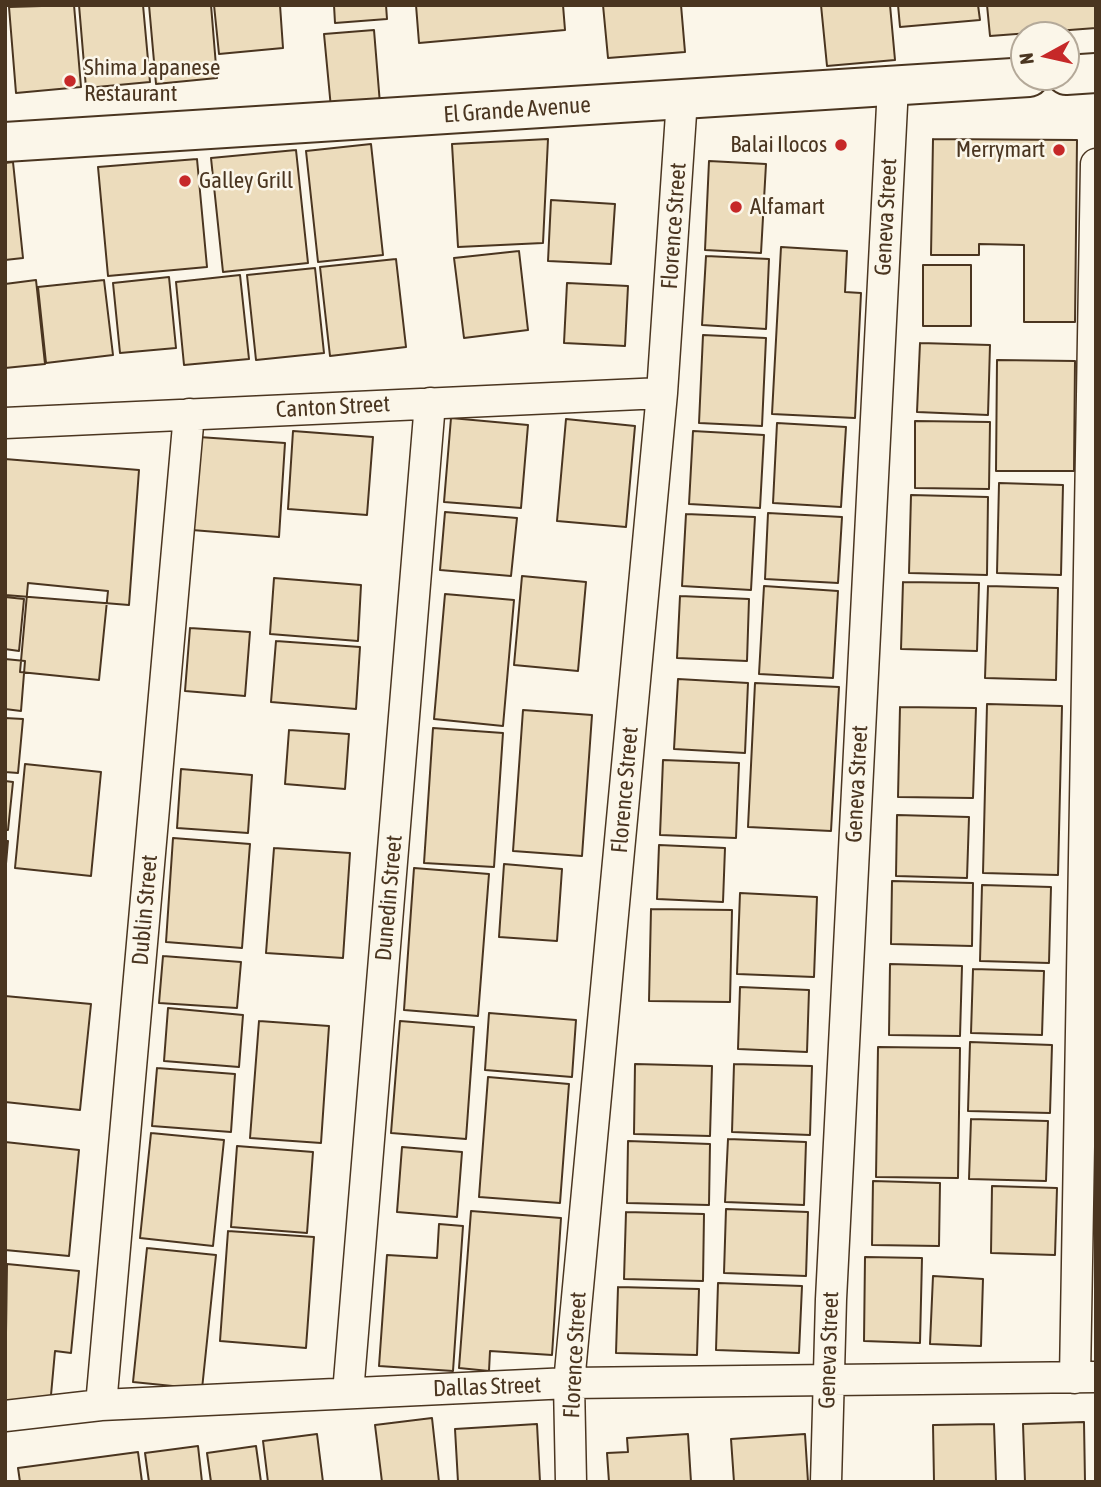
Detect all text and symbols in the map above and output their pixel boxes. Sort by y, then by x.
north arrow [1010,21,1080,91]
text: N [1015,52,1038,66]
place label: Shima Japanese Restaurant [84,54,220,108]
marker: Shima Japanese Restaurant [62,73,78,89]
street label: El Grande Avenue [442,91,592,129]
place label: Balai Ilocos [730,131,827,159]
place label: Merrymart [956,136,1045,164]
marker: Balai Ilocos [833,137,849,153]
marker: Merrymart [1051,142,1067,158]
street label: Geneva Street [869,158,903,276]
street label: Florence Street [656,162,692,290]
place label: Galley Grill [199,167,293,195]
marker: Galley Grill [177,173,193,189]
place label: Alfamart [750,193,825,221]
marker: Alfamart [728,199,744,215]
street label: Canton Street [275,390,391,424]
street label: Geneva Street [840,725,874,843]
street label: Florence Street [606,726,644,854]
street label: Dunedin Street [370,834,408,962]
street label: Dublin Street [126,853,164,967]
street label: Florence Street [558,1291,592,1419]
street label: Geneva Street [813,1291,845,1409]
street label: Dallas Street [432,1371,542,1403]

